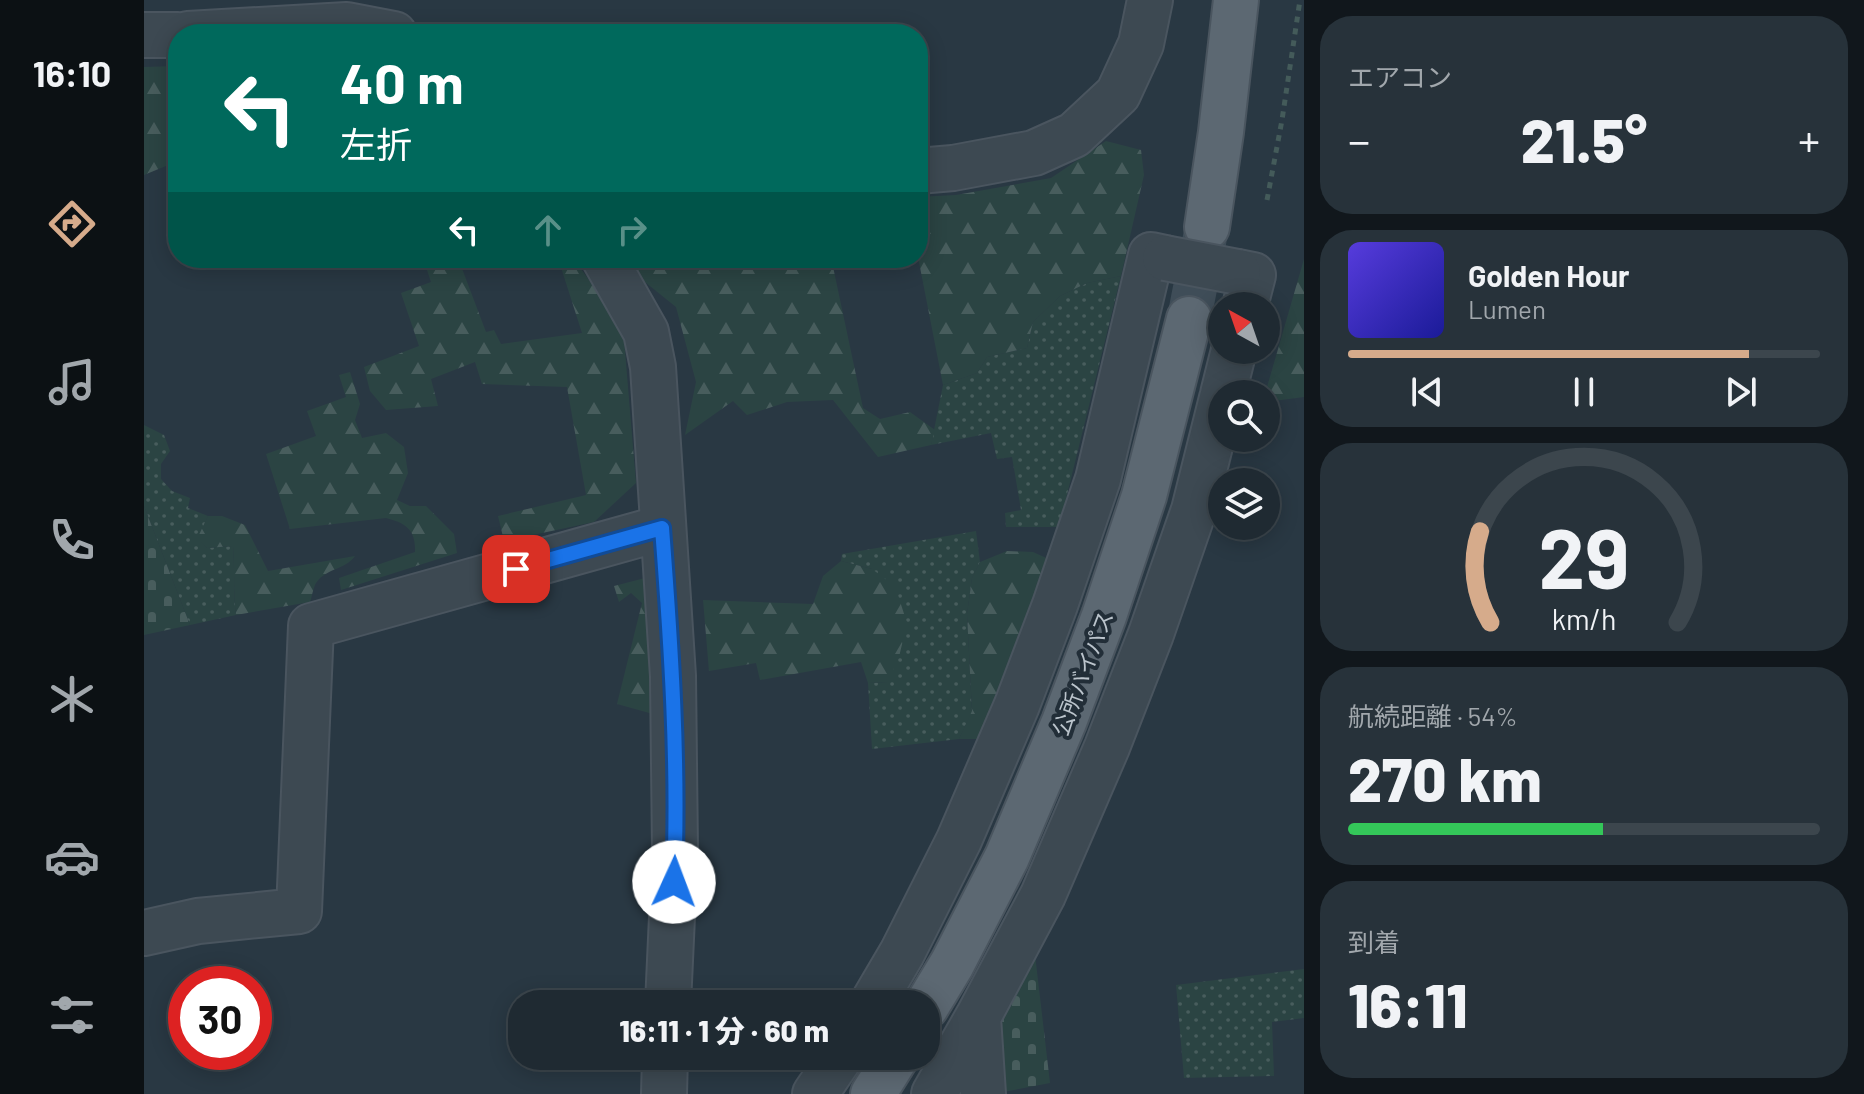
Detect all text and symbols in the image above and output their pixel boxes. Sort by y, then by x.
text: 40 m [340,48,464,115]
text: 16:10 [33,51,111,94]
icon: left [208,56,312,160]
text: エアコン [1348,61,1452,92]
text: 21.5° [1521,103,1647,175]
text: − [1348,113,1370,166]
text: + [1798,113,1820,166]
text: 左折 [340,122,412,165]
icon: directions [44,196,100,252]
icon: left [442,208,486,252]
icon: ahead [526,208,570,252]
icon: right [610,208,654,252]
text: Golden Hour [1468,257,1630,293]
north arrow [1208,292,1280,364]
map controls [1208,292,1280,540]
text: Lumen [1468,293,1546,324]
icon: music [44,354,100,410]
icon: previous [1405,370,1449,414]
icon: pause [1562,370,1606,414]
icon: next [1719,370,1763,414]
button: search [1208,380,1280,452]
button: layers [1208,468,1280,540]
text: 29 [1539,506,1629,606]
icon: phone [44,512,100,568]
pin [482,535,550,603]
icon: arrive [494,547,538,591]
text: km/h [1552,601,1616,636]
street label: 公所バイパス [1046,607,1118,739]
icon: climate [44,671,100,727]
text: 航続距離 · 54% [1348,700,1518,731]
text: 270 km [1348,742,1542,814]
icon: car [44,829,100,885]
position arrow [632,840,716,924]
text: 到着 [1348,926,1400,957]
speed limit sign: 30 [168,966,272,1070]
text: 16:11 [1348,968,1468,1040]
icon: filters [44,987,100,1043]
text: 16:11 · 1 分 · 60 m [619,1012,829,1048]

